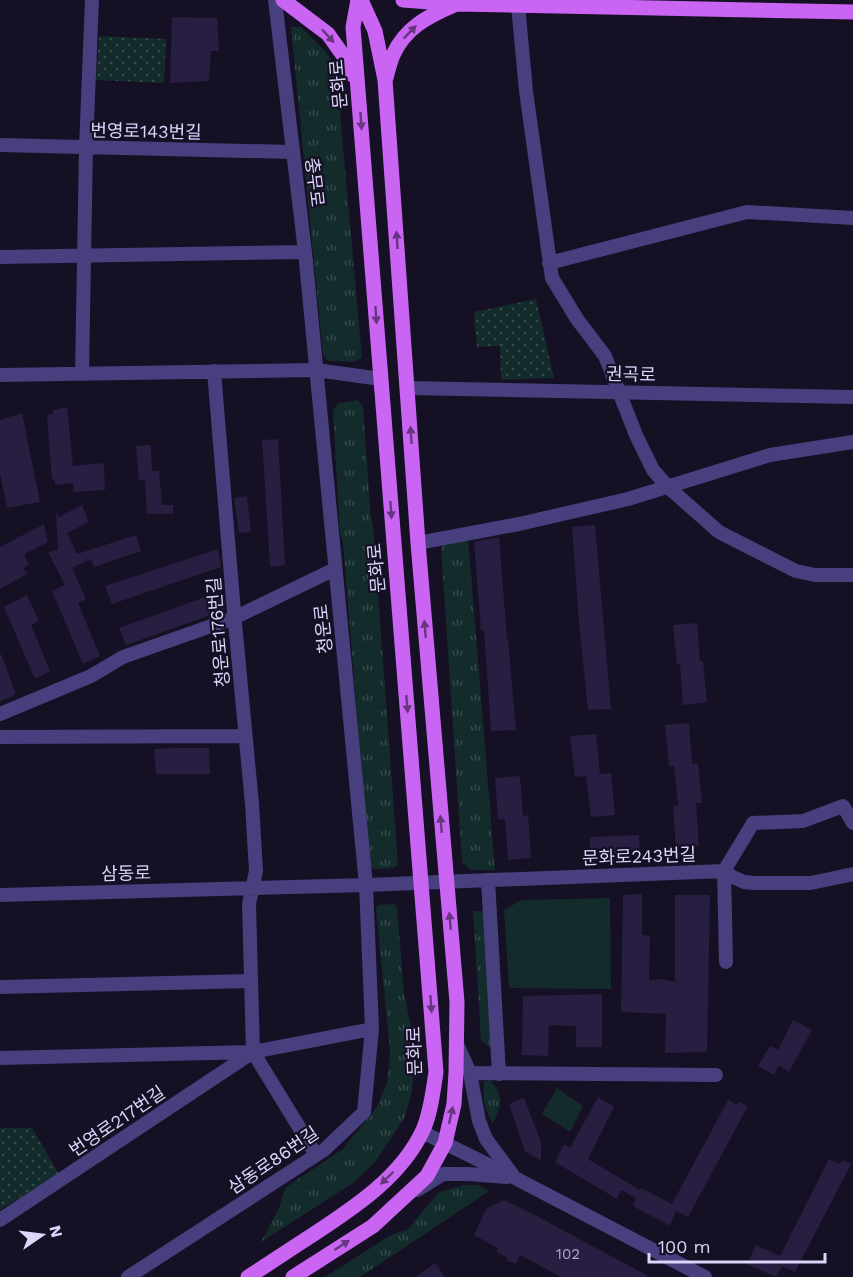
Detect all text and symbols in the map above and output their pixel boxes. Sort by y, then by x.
one-way arrow [403,24,417,39]
one-way arrow [321,28,335,43]
street label: 문화로 [325,58,351,110]
one-way arrow [356,111,366,130]
street label: 번영로143번길 [90,120,202,142]
street label: 충무로 [302,156,328,208]
one-way arrow [392,231,402,250]
one-way arrow [371,306,381,325]
street label: 권곡로 [606,363,656,385]
one-way arrow [406,425,415,444]
one-way arrow [386,500,396,519]
street label: 문화로 [363,542,389,594]
street label: 청운로176번길 [203,576,233,688]
street label: 청운로 [310,603,336,655]
one-way arrow [420,620,430,639]
one-way arrow [402,694,412,713]
one-way arrow [437,814,446,833]
street label: 문화로243번길 [582,844,696,868]
street label: 삼동로 [101,862,151,884]
one-way arrow [445,912,455,931]
one-way arrow [426,995,436,1014]
street label: 문화로 [403,1026,425,1076]
street label: 번영로217번길 [65,1081,169,1161]
one-way arrow [447,1106,457,1125]
street label: 삼동로86번길 [224,1122,322,1198]
one-way arrow [381,1170,395,1184]
north arrow [12,1205,72,1265]
text: N [45,1223,67,1240]
scale bar [649,1226,824,1264]
text: 100 m [658,1236,711,1257]
one-way arrow [334,1240,351,1251]
house number: 102 [556,1245,580,1263]

